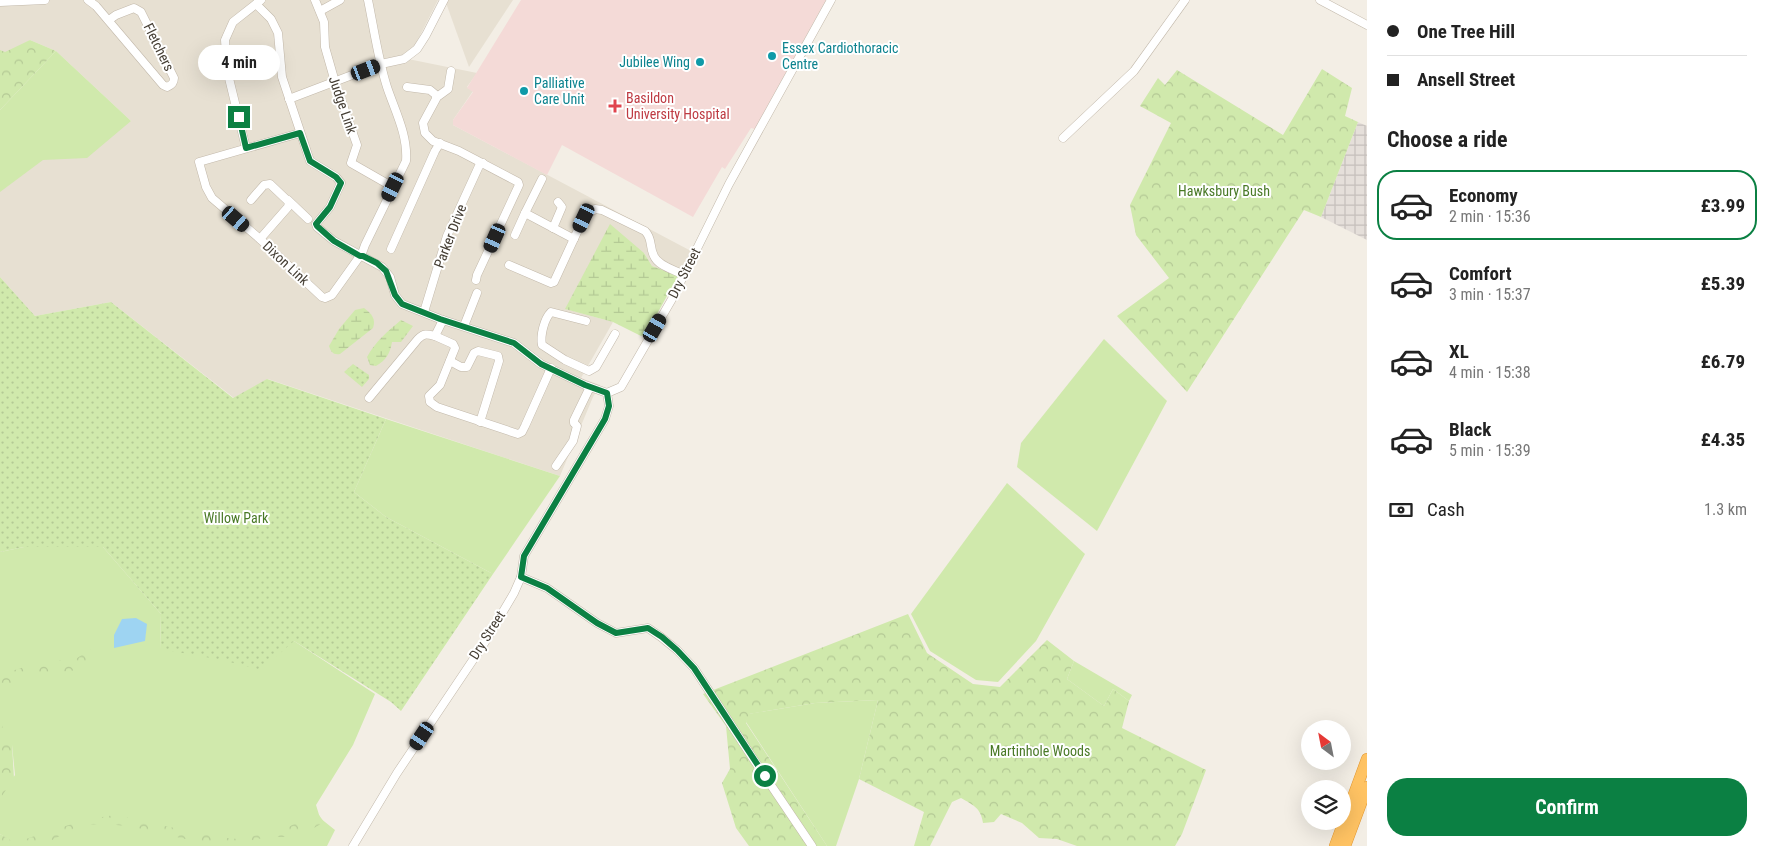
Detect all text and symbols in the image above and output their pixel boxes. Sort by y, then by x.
text: One Tree Hill [1417,20,1515,43]
street label: Fletchers [141,21,177,73]
place label: Essex Cardiothoracic Centre [782,40,898,72]
callout: 4 min [198,44,280,80]
marker: Essex Cardiothoracic Centre [766,50,778,62]
text: 4 min [221,53,257,72]
place label: Jubilee Wing [619,54,690,70]
marker: Jubilee Wing [694,56,706,68]
car [349,58,382,82]
text: Ansell Street [1417,68,1515,91]
street label: Judge Link [326,74,361,137]
place label: Palliative Care Unit [534,75,585,107]
marker: Palliative Care Unit [518,85,530,97]
place label: Basildon University Hospital [626,90,730,122]
marker: Basildon University Hospital [608,99,622,113]
route end [228,106,250,128]
text: Choose a ride [1387,127,1508,152]
car [379,170,406,204]
park label: Hawksbury Bush [1178,183,1270,199]
icon: car [1389,183,1434,228]
text: Economy [1449,184,1518,207]
text: £3.99 [1701,194,1745,217]
car [570,201,597,235]
street label: Parker Drive [431,202,470,270]
car [219,203,252,235]
text: 2 min · 15:36 [1449,207,1531,226]
car [482,221,507,255]
street label: Dixon Link [260,238,313,289]
street label: Dry Street [665,245,703,301]
icon: car [1389,261,1434,306]
text: Comfort [1449,262,1512,285]
text: £5.39 [1701,272,1745,295]
text: 3 min · 15:37 [1449,285,1531,304]
car [641,311,668,345]
icon: car [1389,339,1434,384]
text: XL [1449,340,1469,363]
text: £6.79 [1701,350,1745,373]
text: 4 min · 15:38 [1449,363,1531,382]
icon: car [1389,417,1434,462]
text: Black [1449,418,1491,441]
text: £4.35 [1701,428,1745,451]
text: 5 min · 15:39 [1449,441,1531,460]
icon: cash [1387,496,1415,524]
text: Cash [1427,498,1465,521]
text: 1.3 km [1704,500,1747,519]
park label: Willow Park [204,510,269,526]
street label: Dry Street [466,608,508,662]
car [407,719,436,753]
north arrow [1301,720,1351,770]
map controls [1301,720,1351,830]
park label: Martinhole Woods [990,743,1090,759]
route start [754,765,776,787]
button: Confirm [1387,778,1747,836]
button: layers [1301,780,1351,830]

